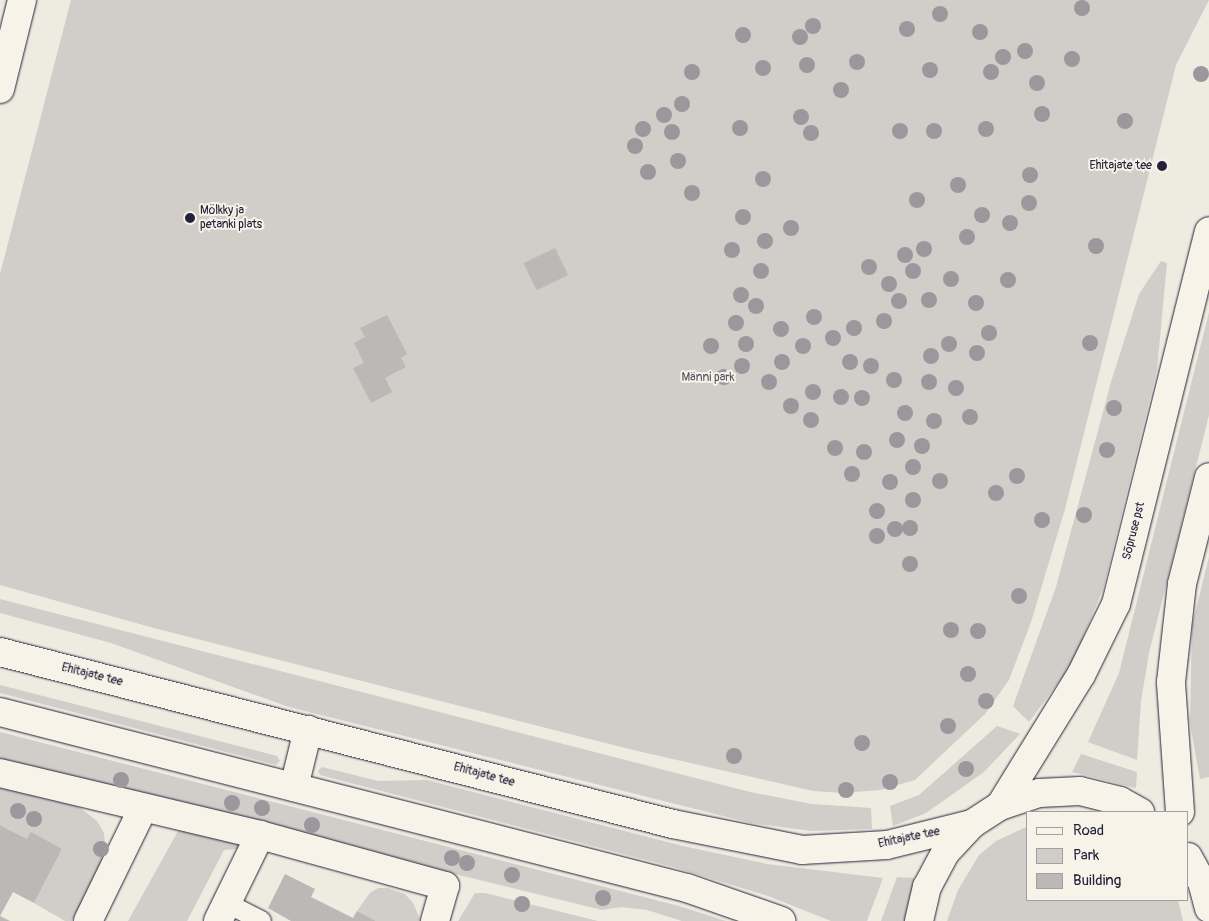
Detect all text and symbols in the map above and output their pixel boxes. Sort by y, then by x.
place label: Ehitajate tee [1089,159,1152,173]
marker: Ehitajate tee [1156,160,1168,172]
place label: Mölkky ja petanki plats [200,204,262,232]
marker: Mölkky ja petanki plats [184,212,196,224]
park label: Männi park [681,371,735,385]
street label: Sõpruse pst [1120,500,1148,562]
street label: Ehitajate tee [60,660,124,690]
street label: Ehitajate tee [452,760,516,790]
legend [1026,811,1189,901]
text: Road [1073,821,1104,840]
street label: Ehitajate tee [877,824,941,852]
text: Park [1073,846,1099,865]
text: Building [1073,871,1121,890]

